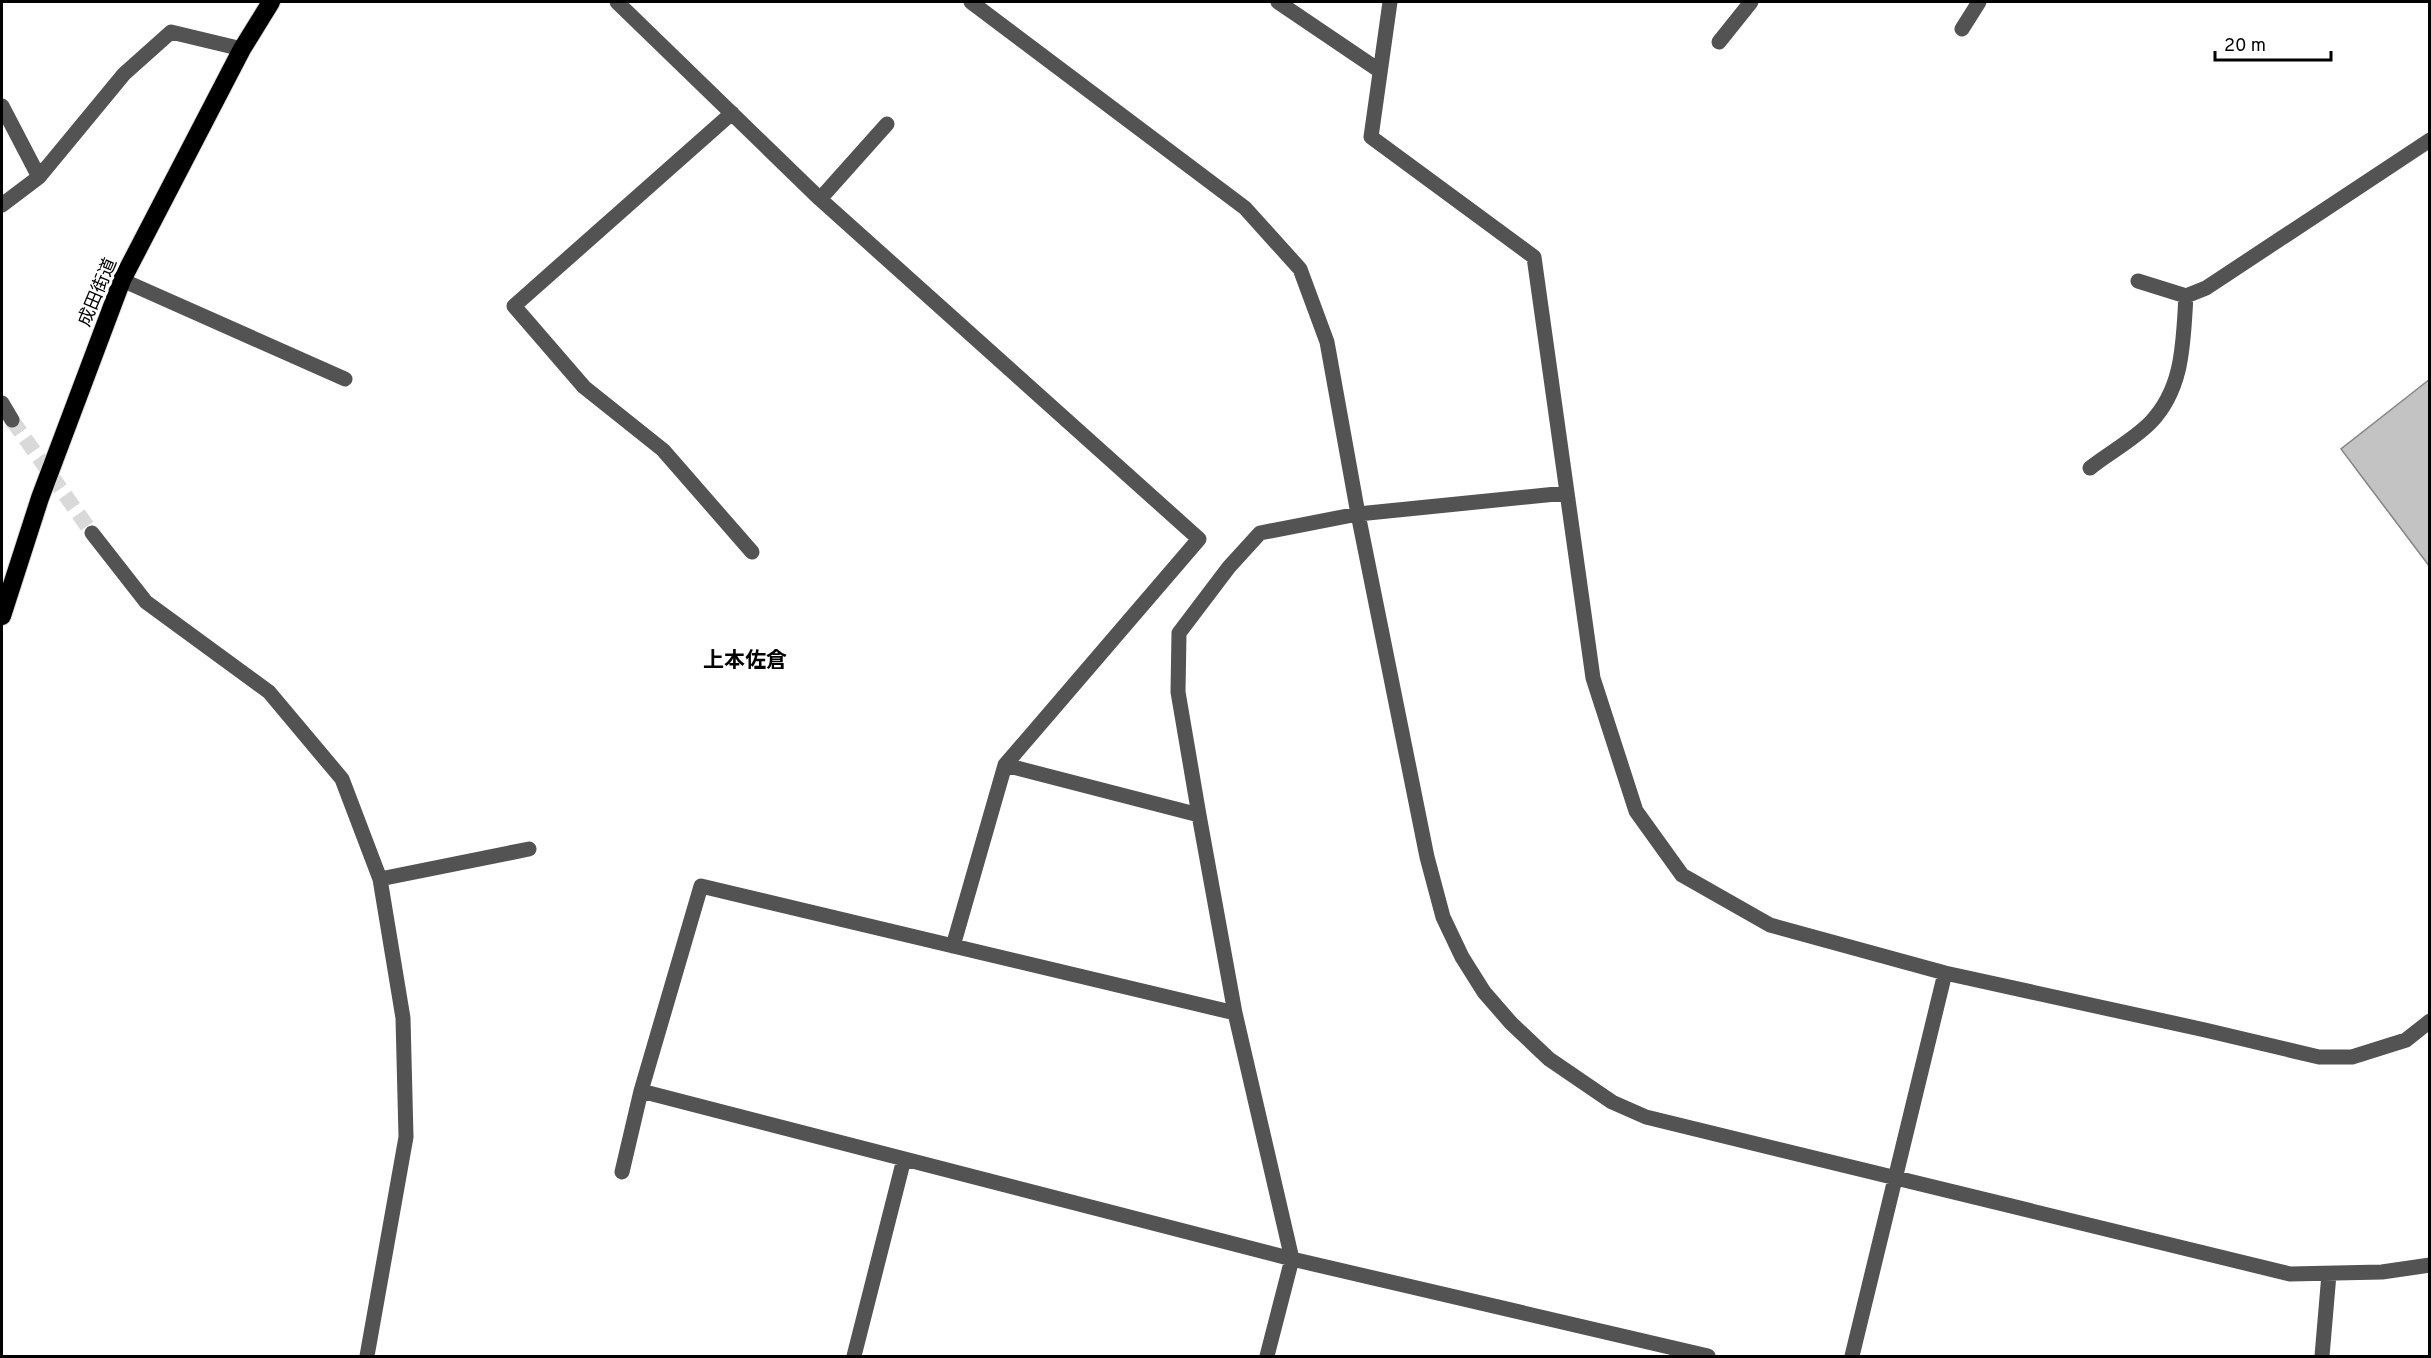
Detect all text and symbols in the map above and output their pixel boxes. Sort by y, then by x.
scale bar [2215,24,2330,62]
text: 20 m [2224,35,2266,58]
street label: 成田街道 [74,255,123,330]
district label: 上本佐倉 [703,648,787,675]

